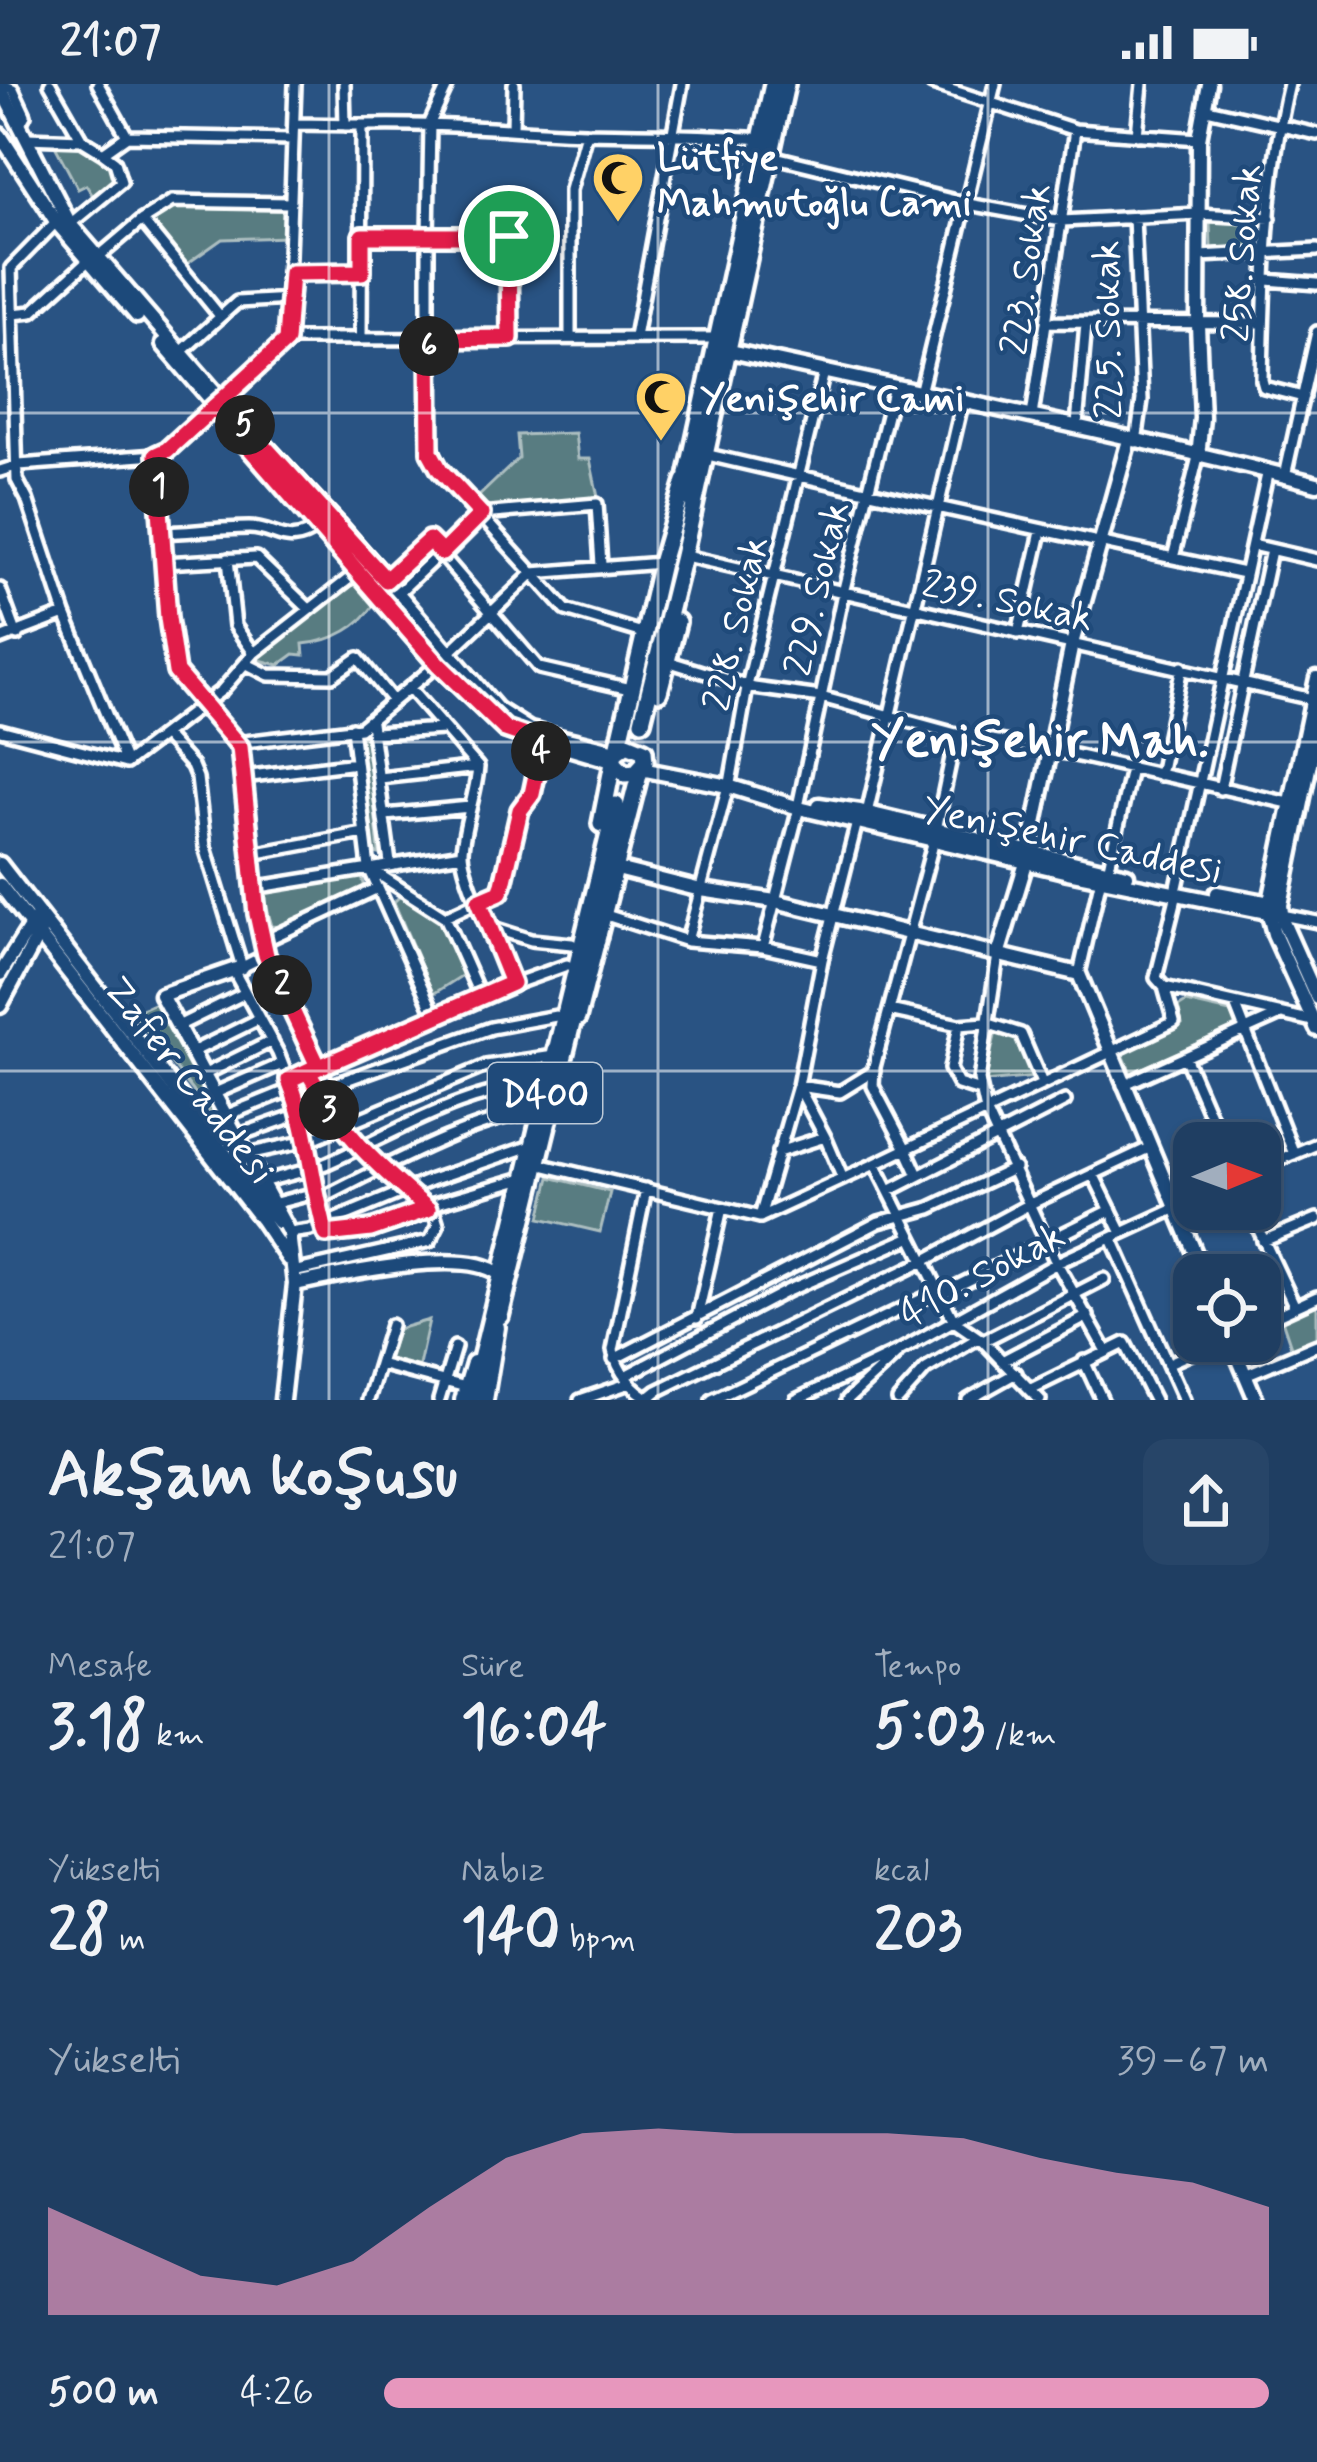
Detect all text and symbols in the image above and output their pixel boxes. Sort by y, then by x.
text: 21:07 [60,13,161,72]
place label: Lütfiye Mahmutoğlu Cami [657,134,972,230]
mosque icon: Lütfiye Mahmutoğlu Cami [590,150,646,224]
street label: 258. Sokak [1212,163,1275,344]
street label: 223. Sokak [990,180,1065,359]
pin [458,185,560,287]
icon: arrive [476,203,542,269]
street label: 225. Sokak [1082,240,1137,420]
pin: 6 [399,316,459,376]
text: 6 [421,324,437,368]
mosque icon: Yenişehir Cami [633,369,689,443]
place label: Yenişehir Cami [700,375,966,426]
pin: 5 [215,395,275,455]
text: 5 [235,403,255,447]
pin: 1 [129,457,189,517]
text: 1 [152,465,166,509]
street label: 229. Sokak [774,497,863,681]
street label: 228. Sokak [693,531,782,716]
street label: 239. Sokak [917,559,1097,645]
district label: Yenişehir Mah. [871,709,1209,775]
pin: 4 [511,721,571,781]
text: 4 [531,729,551,773]
street label: Yenişehir Caddesi [918,785,1227,898]
pin: 2 [252,955,312,1015]
text: 2 [274,963,290,1007]
street label: Zafer Caddesi [91,967,285,1196]
road number: D400 [488,1063,602,1123]
pin: 3 [299,1080,359,1140]
text: 3 [322,1088,336,1132]
north arrow [1173,1122,1281,1230]
map controls [1173,1122,1281,1362]
street label: 410. Sokak [891,1211,1074,1341]
button: locate [1173,1254,1281,1362]
text: Akşam koşusu [48,1434,458,1520]
button: share [1143,1439,1269,1565]
text: 21:07 [48,1522,136,1573]
text: Mesafe [48,1645,152,1689]
text: Süre [461,1645,524,1689]
text: Tempo [874,1645,961,1689]
text: 3.18 [48,1689,147,1768]
text: 16:04 [461,1689,607,1768]
text: 5:03 [874,1689,985,1768]
text: km [147,1714,204,1758]
text: /km [985,1714,1056,1758]
text: Yükselti [48,1849,160,1893]
text: Nabız [461,1849,545,1893]
text: kcal [874,1849,929,1893]
text: 28 [48,1893,110,1972]
text: 140 [461,1893,560,1972]
text: 203 [874,1893,962,1972]
text: m [110,1918,145,1962]
text: bpm [560,1918,636,1962]
text: Yükselti [48,2036,180,2087]
text: 39–67 m [1117,2036,1269,2087]
text: 500 m [48,2368,159,2419]
text: 4:26 [240,2368,314,2419]

